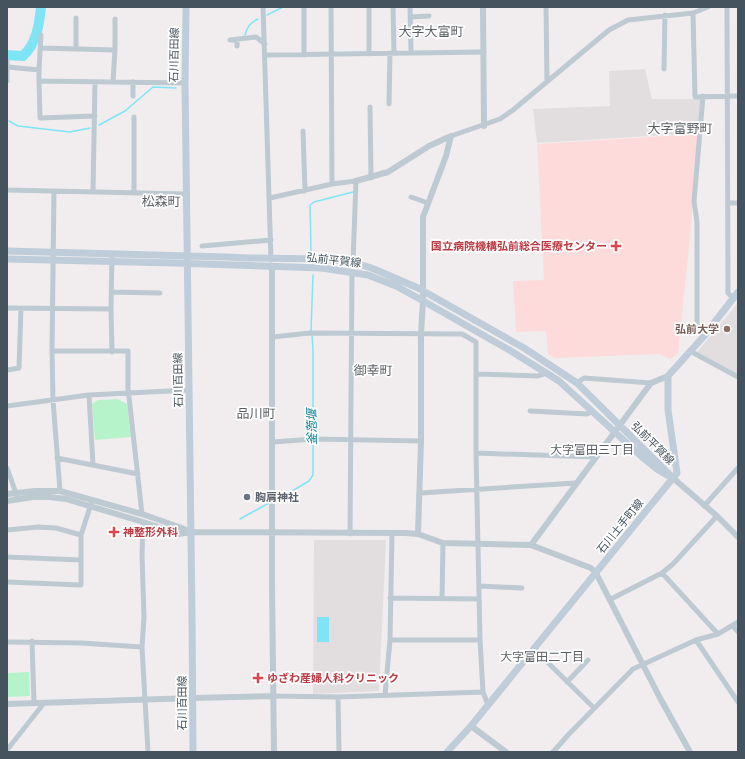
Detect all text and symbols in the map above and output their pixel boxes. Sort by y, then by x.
district label: 大字大富町 [398,23,464,39]
street label: 石川百田線 [167,27,181,83]
district label: 大字富野町 [647,120,713,136]
district label: 松森町 [141,193,181,209]
place label: 国立病院機構弘前総合医療センター [431,239,607,253]
marker: 国立病院機構弘前総合医療センター [610,240,622,252]
street label: 弘前平賀線 [306,250,362,270]
place label: 弘前大学 [675,322,719,336]
marker: 弘前大学 [722,324,732,334]
street label: 石川百田線 [171,352,185,408]
district label: 御幸町 [353,362,393,378]
district label: 品川町 [236,405,276,421]
water label: 釜萢堰 [304,407,319,445]
street label: 弘前平賀線 [629,419,677,467]
district label: 大字富田三丁目 [550,442,634,457]
place label: 胸肩神社 [255,490,299,504]
marker: 胸肩神社 [242,492,252,502]
street label: 石川土手町線 [594,496,646,556]
place label: 神整形外科 [123,525,178,539]
marker: 神整形外科 [108,526,120,538]
district label: 大字富田二丁目 [500,649,584,664]
place label: ゆざわ産婦人科クリニック [267,671,399,685]
marker: ゆざわ産婦人科クリニック [252,672,264,684]
street label: 石川百田線 [175,676,189,731]

